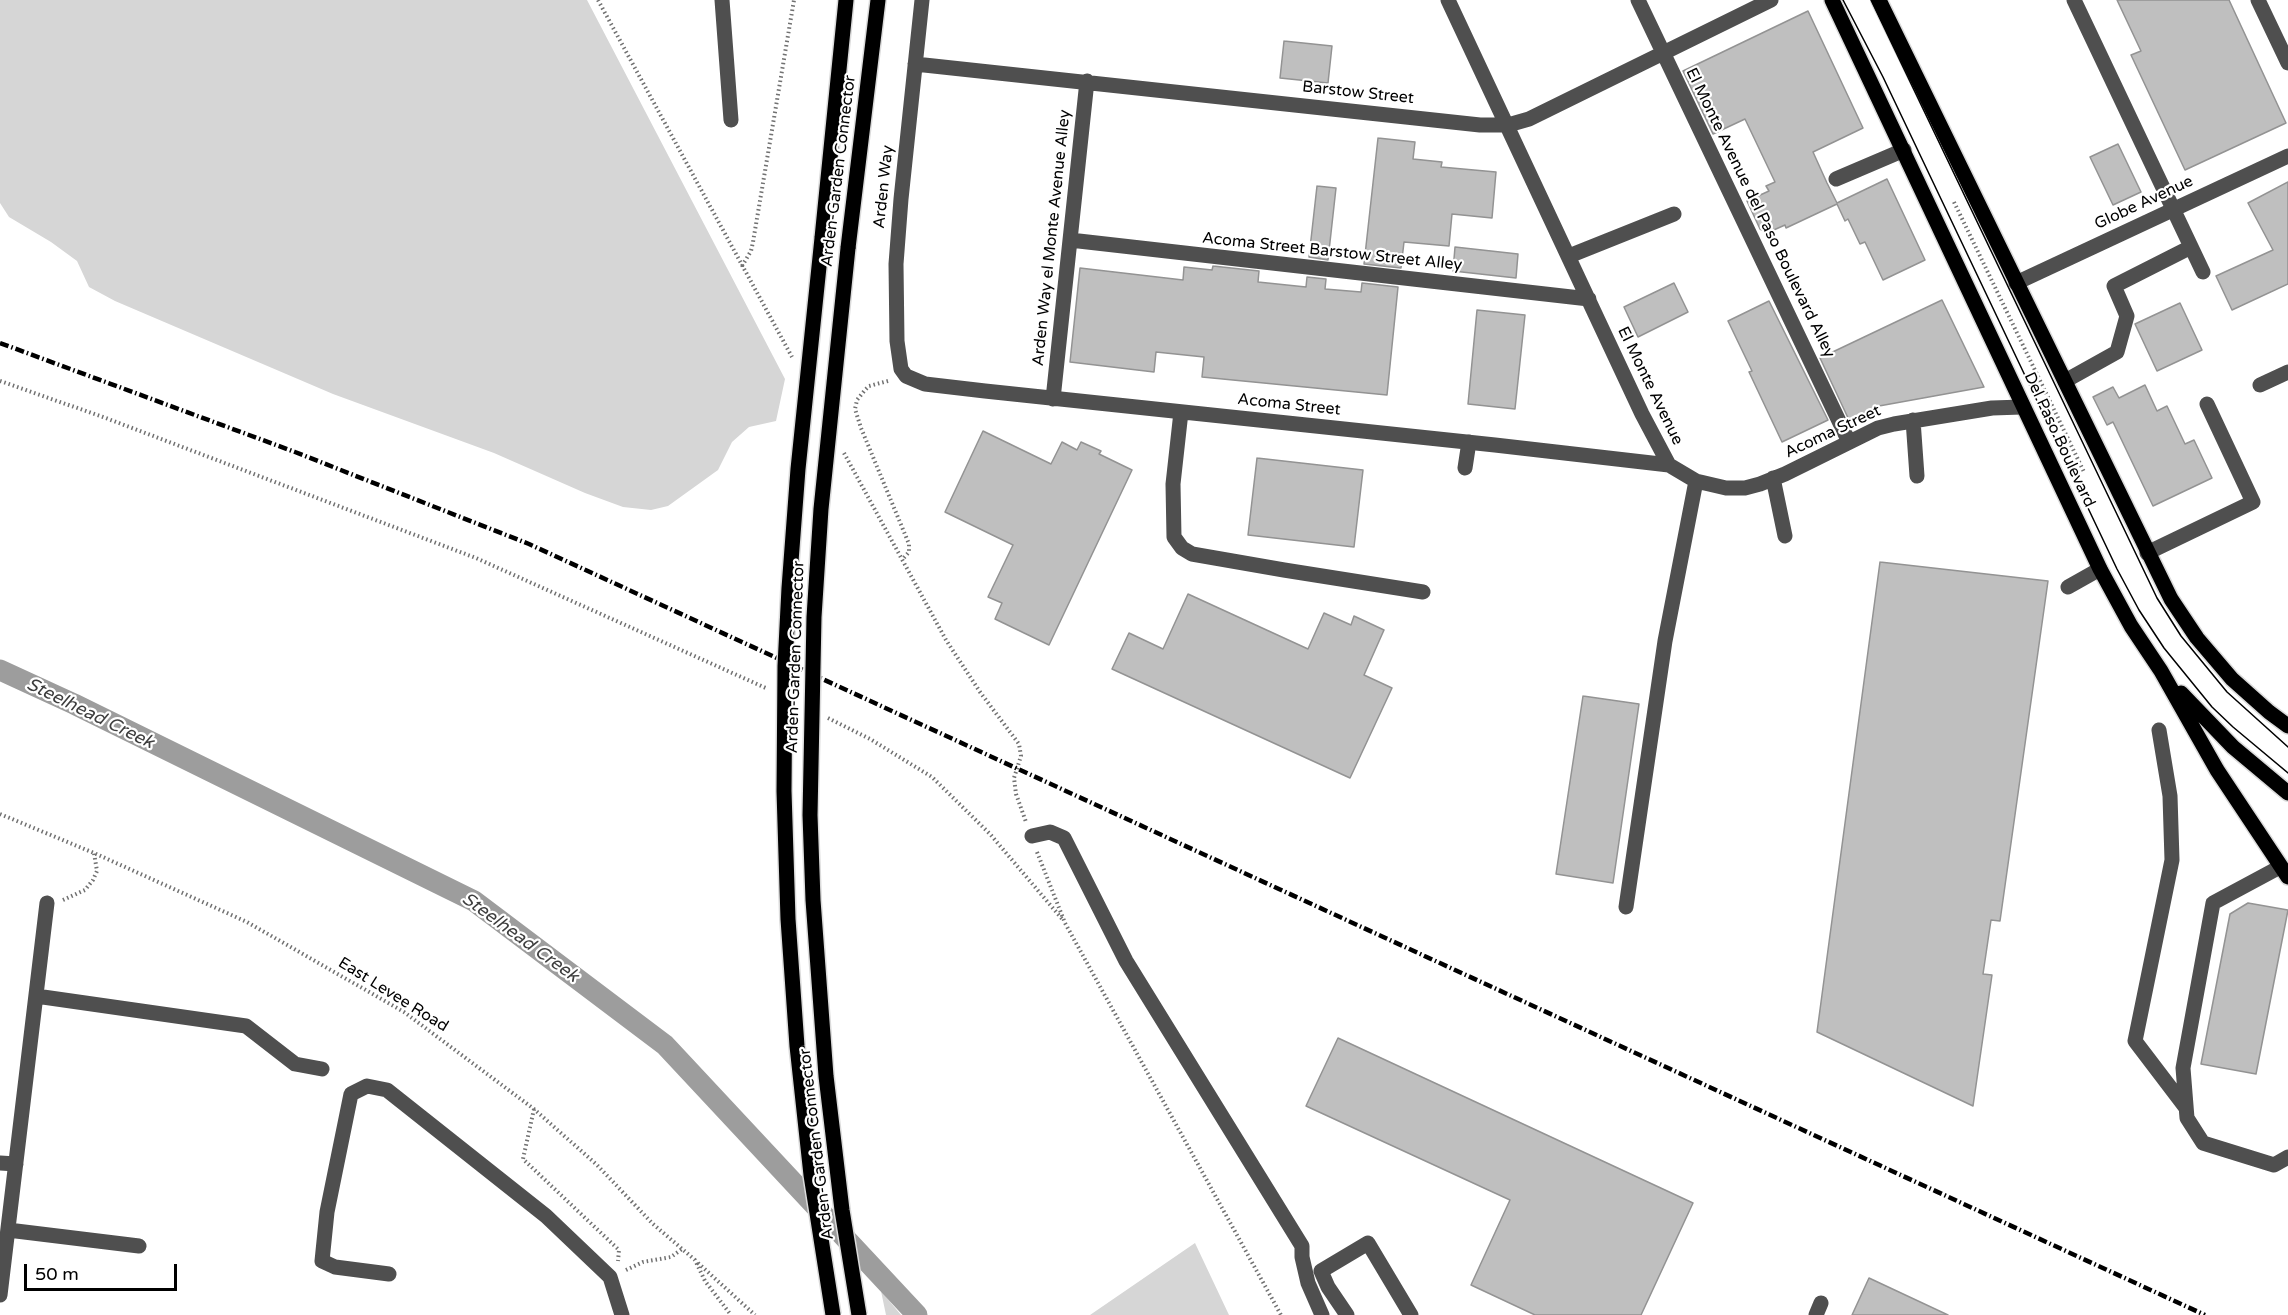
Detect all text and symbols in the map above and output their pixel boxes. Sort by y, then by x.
street label: El Monte Avenue del Paso Boulevard Alley [1681,65,1839,361]
street label: Arden-Garden Connector [818,74,860,268]
street label: Barstow Street [1301,78,1415,108]
street label: Arden Way el Monte Avenue Alley [1029,109,1075,367]
street label: Arden Way [870,144,898,230]
street label: Globe Avenue [2092,172,2196,234]
street label: Acoma Street Barstow Street Alley [1201,229,1463,275]
street label: El Monte Avenue [1613,324,1687,448]
street label: Del Paso Boulevard [2019,370,2099,510]
street label: Acoma Street [1237,390,1341,420]
street label: Acoma Street [1782,401,1884,463]
street label: Arden-Garden Connector [783,560,809,754]
water label: Steelhead Creek [23,674,157,754]
water label: Steelhead Creek [458,888,582,988]
street label: East Levee Road [334,953,452,1037]
street label: Arden-Garden Connector [796,1047,838,1241]
scale bar [27,1252,180,1290]
text: 50 m [35,1263,79,1285]

